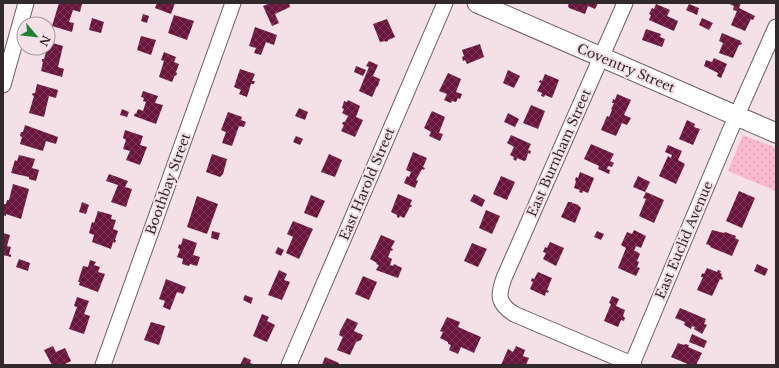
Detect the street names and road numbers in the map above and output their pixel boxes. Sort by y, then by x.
street label: Coventry Street [575,40,678,96]
street label: East Burnham Street [523,86,595,219]
street label: East Harold Street [336,125,398,243]
street label: Boothbay Street [142,131,194,237]
street label: East Euclid Avenue [651,178,717,302]

